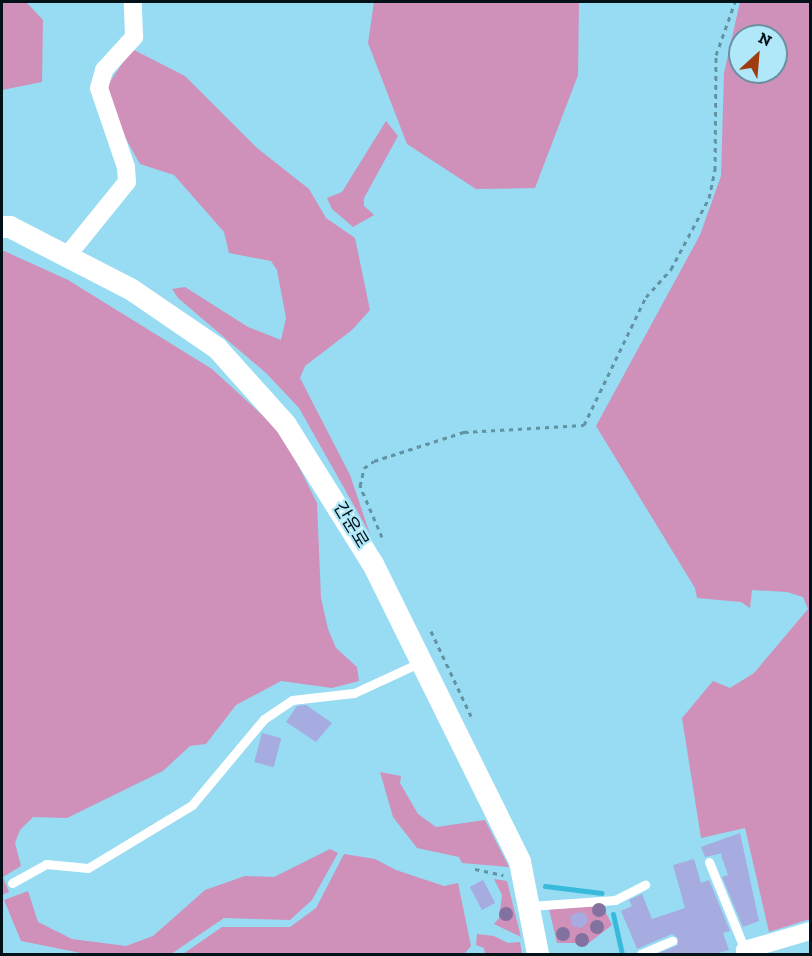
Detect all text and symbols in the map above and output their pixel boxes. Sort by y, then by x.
north arrow [728,24,788,84]
text: N [756,28,775,50]
street label: 간운로 [329,498,373,552]

